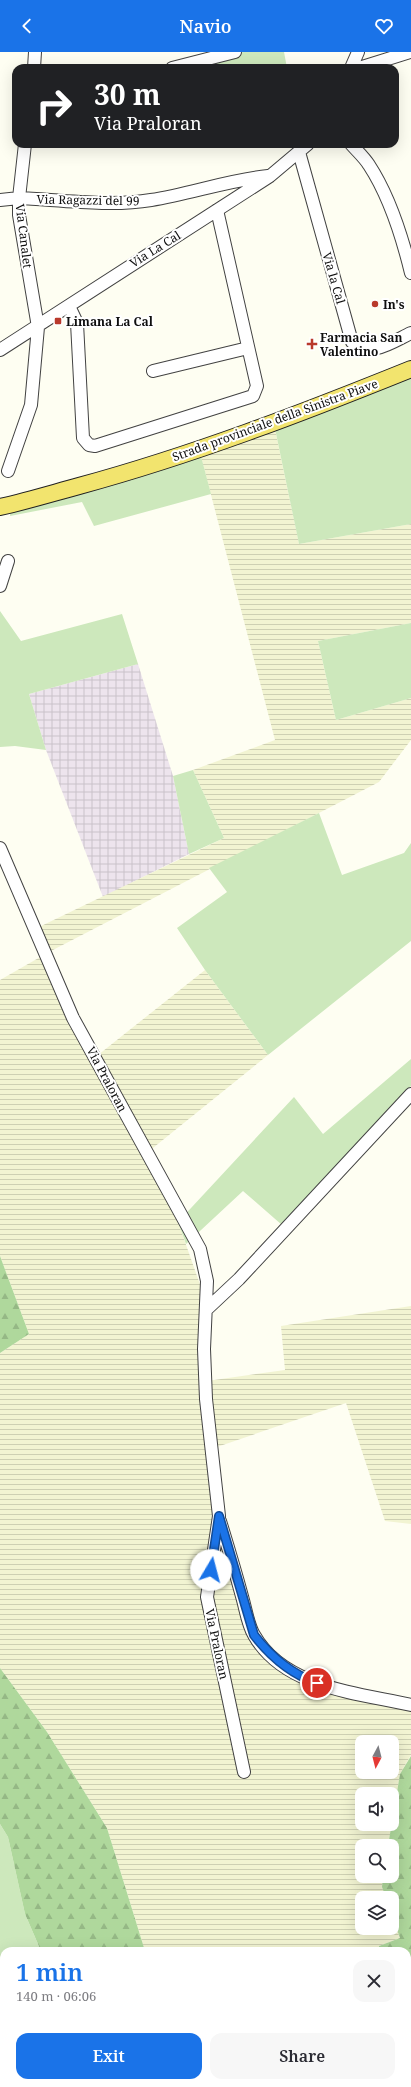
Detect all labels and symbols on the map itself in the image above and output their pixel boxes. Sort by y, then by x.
street label: Via Ragazzi del 99 [36,191,140,209]
street label: Via Canalet [12,203,36,269]
street label: Via La Cal [126,227,184,271]
street label: Via la Cal [318,250,350,306]
place label: In's [383,296,405,313]
marker: In's [370,299,380,309]
place label: Limana La Cal [66,313,154,330]
marker: Limana La Cal [53,316,63,326]
place label: Farmacia San Valentino [320,329,403,360]
marker: Farmacia San Valentino [307,339,317,349]
street label: Strada provinciale della Sinistra Piave [170,375,380,465]
street label: Via Praloran [83,1043,131,1115]
position arrow [190,1549,232,1591]
street label: Via Praloran [201,1607,233,1681]
pin [300,1666,334,1700]
north arrow [355,1735,399,1779]

